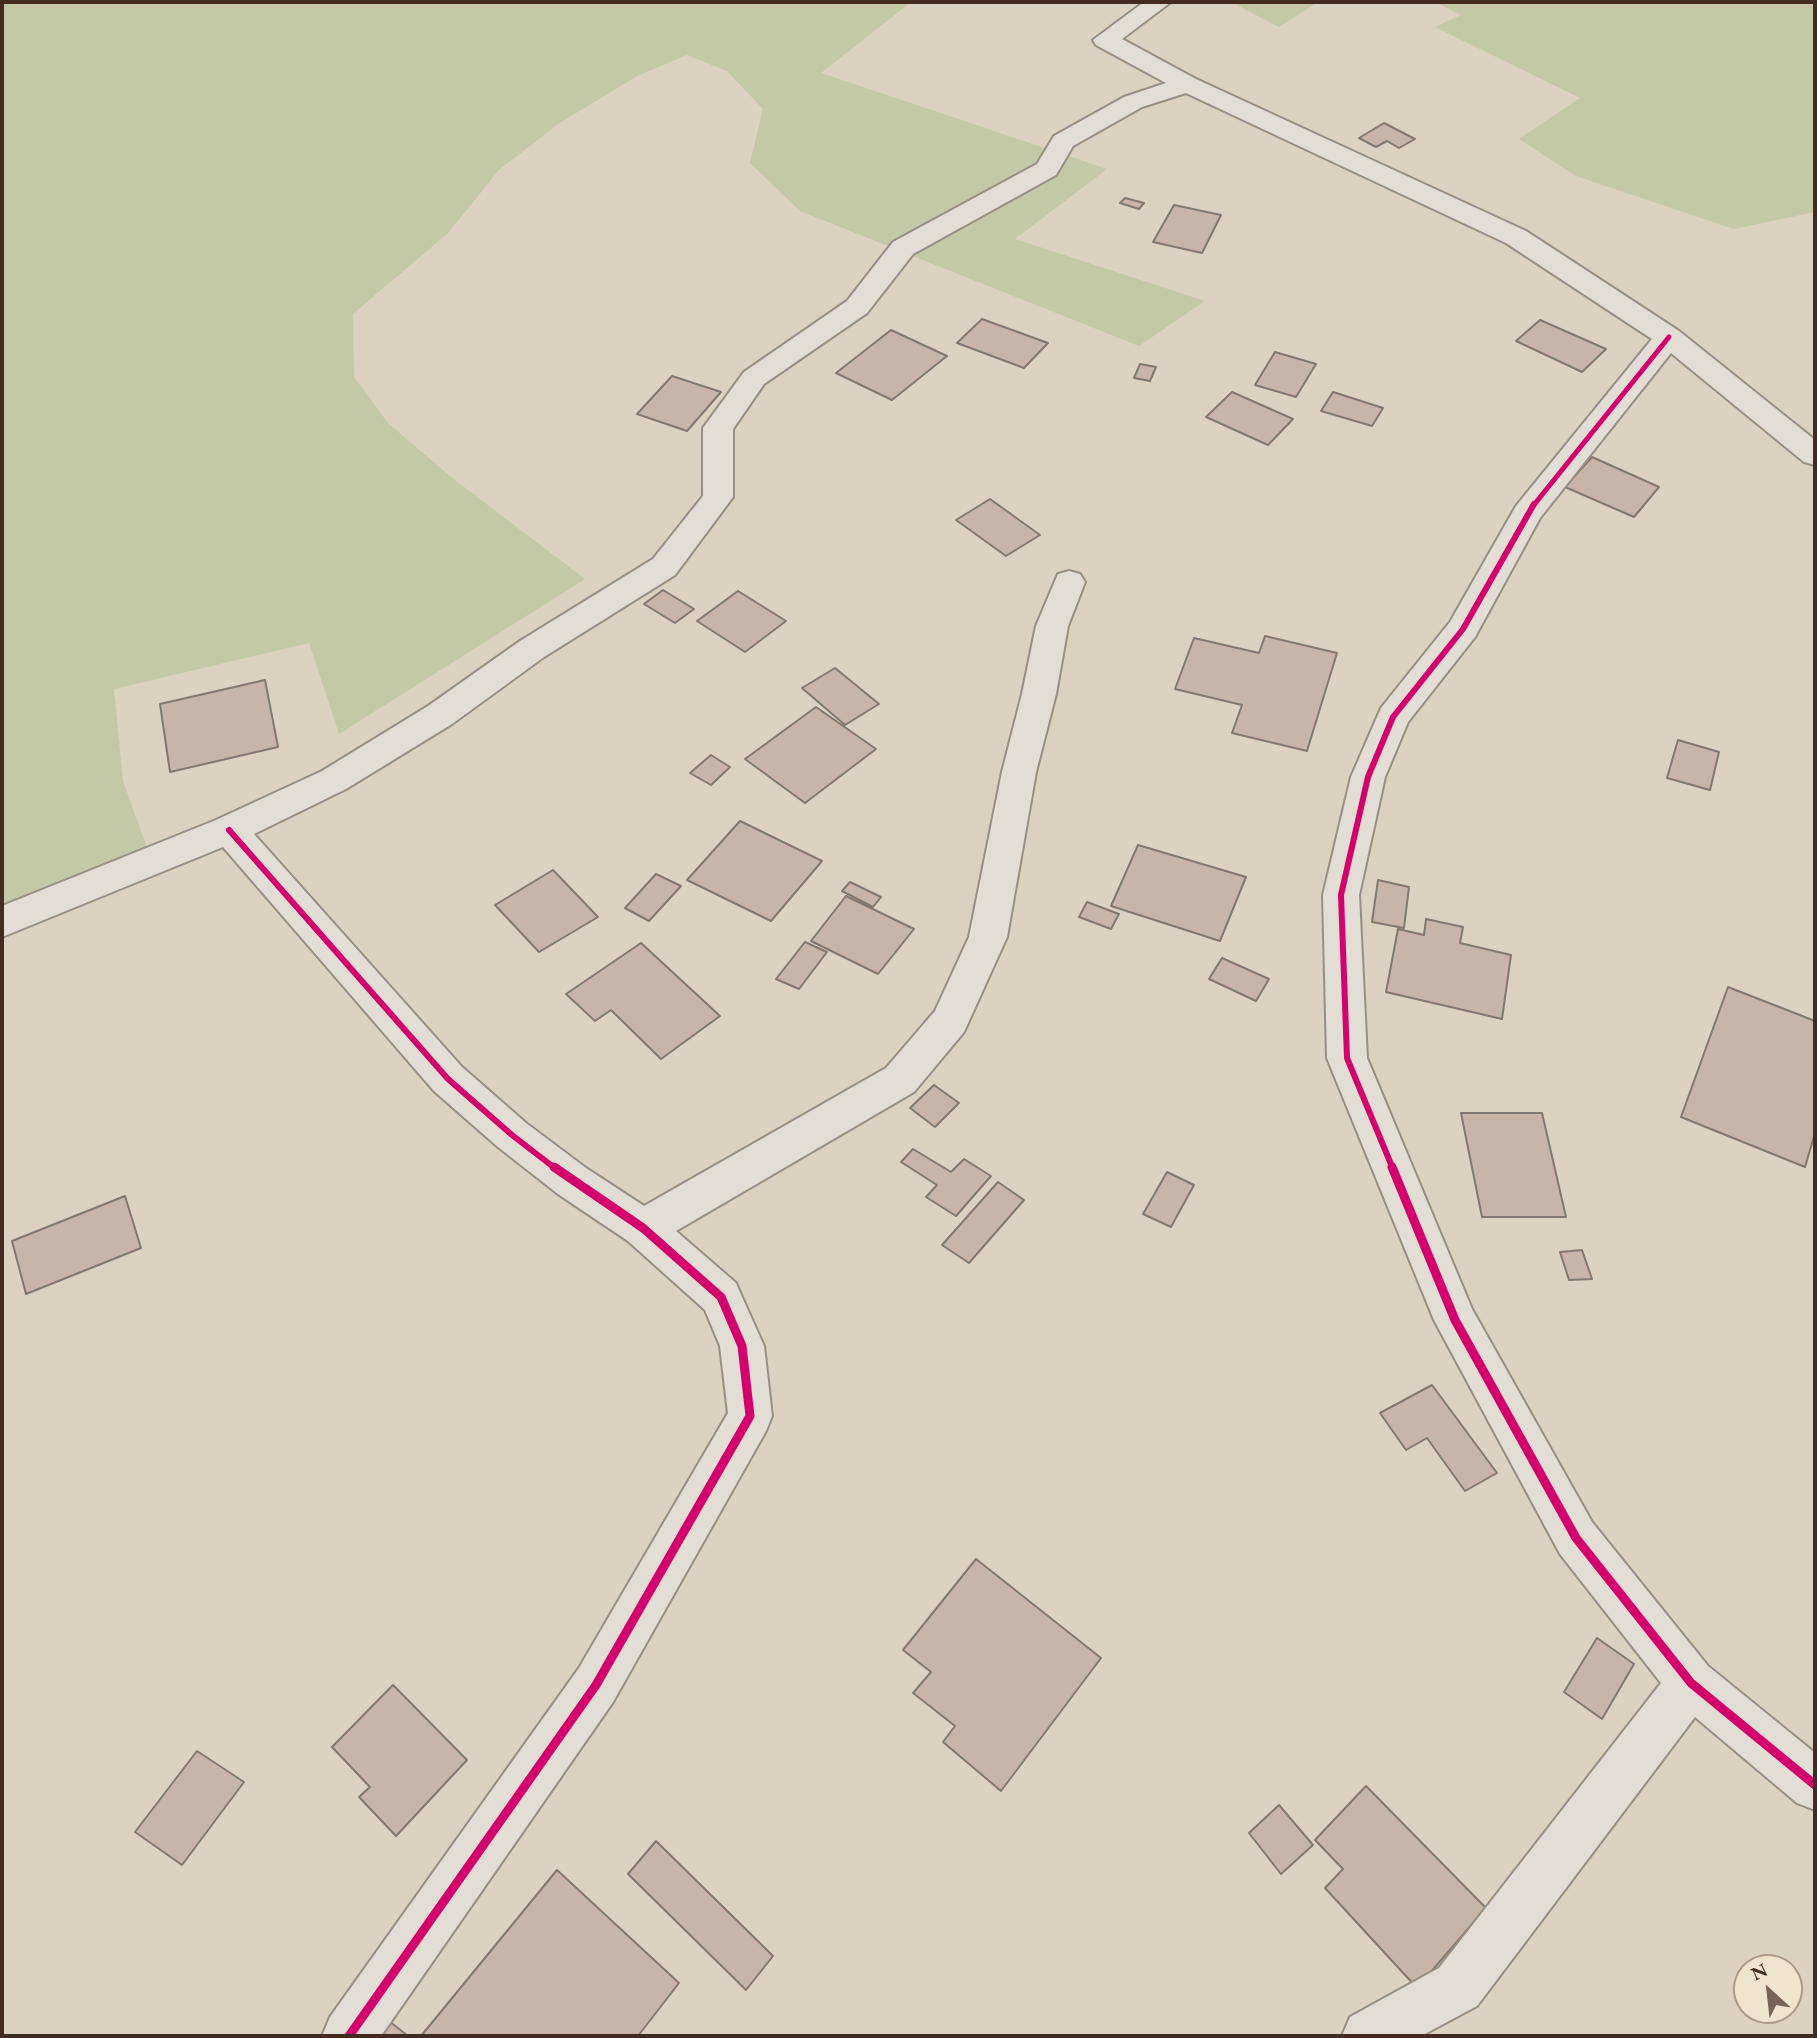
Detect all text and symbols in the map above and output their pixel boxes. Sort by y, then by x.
north arrow [1733,1954,1803,2024]
text: N [1747,1957,1772,1986]

